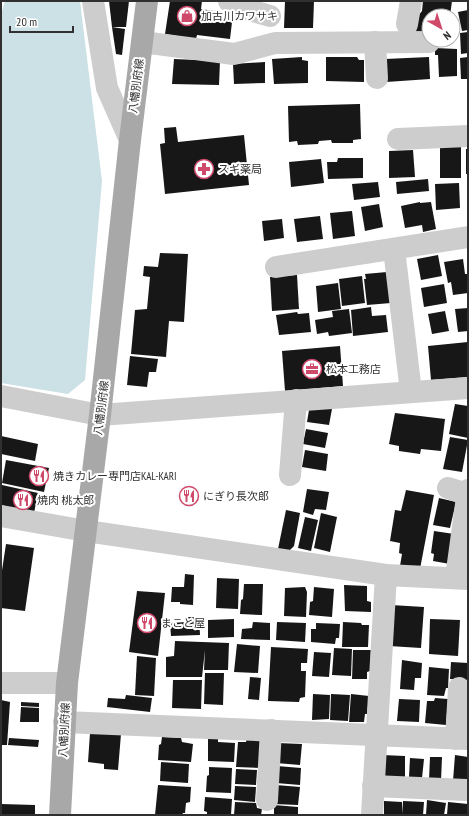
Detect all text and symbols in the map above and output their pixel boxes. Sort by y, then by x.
shop icon: 加古川カワサキ [176,5,198,27]
scale bar [10,8,73,34]
north arrow [421,8,461,48]
place label: 加古川カワサキ [201,9,278,23]
text: 20 m [16,14,37,29]
text: N [441,28,454,43]
street label: 八幡別府線 [126,58,146,114]
pharmacy icon: スギ薬局 [193,158,215,180]
place label: スギ薬局 [218,162,262,176]
office icon: 松本工務店 [301,358,323,380]
place label: 松本工務店 [326,362,381,376]
street label: 八幡別府線 [91,380,111,436]
restaurant icon: 焼きカレー専門店KAL-KARI [28,465,50,487]
place label: 焼きカレー専門店KAL-KARI [53,469,177,483]
restaurant icon: にぎり長次郎 [178,485,200,507]
restaurant icon: 焼肉 桃太郎 [12,489,34,511]
place label: にぎり長次郎 [203,489,269,503]
place label: 焼肉 桃太郎 [37,493,94,507]
restaurant icon: まこと屋 [136,612,158,634]
place label: まこと屋 [161,616,205,630]
street label: 八幡別府線 [56,702,72,758]

